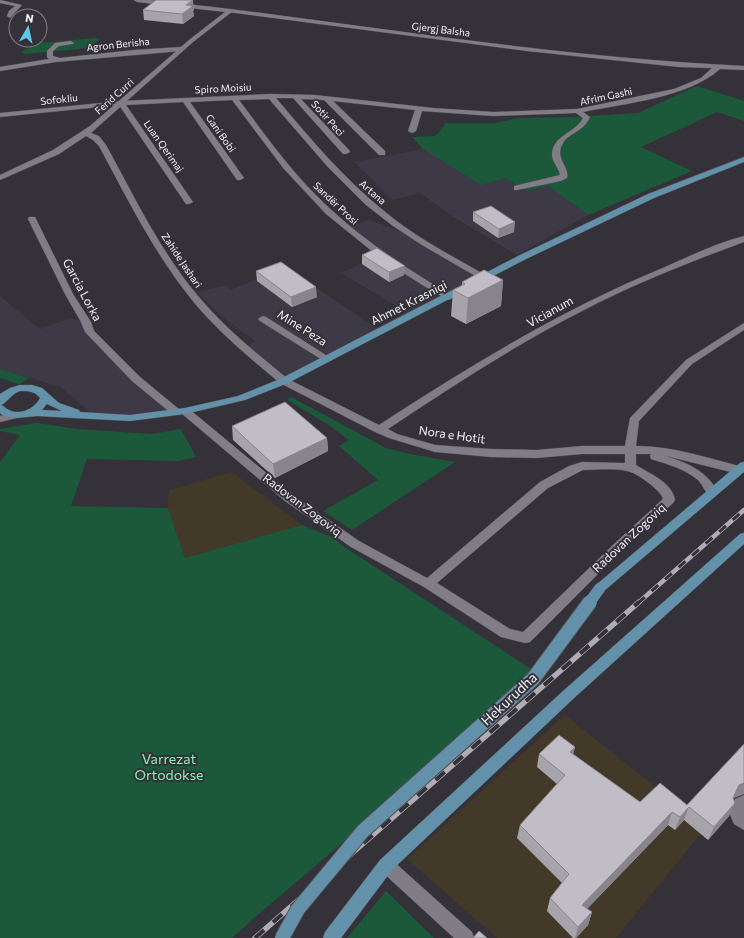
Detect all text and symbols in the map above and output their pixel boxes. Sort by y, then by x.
north arrow [8,8,48,48]
text: N [25,11,35,25]
street label: Gjergj Balsha [411,19,471,39]
street label: Agron Berisha [86,35,150,53]
street label: Ferid Curri [92,75,136,117]
street label: Spiro Moisiu [194,81,252,95]
street label: Afrim Gashi [579,85,633,107]
street label: Sofokliu [40,91,78,107]
street label: Sotir Peci [309,98,347,138]
street label: Gani Bobi [204,112,238,154]
street label: Luan Qerimaj [142,118,186,174]
street label: Artana [357,177,389,207]
street label: Sandër Prosi [311,179,361,227]
street label: Zahide Jashari [159,230,205,290]
street label: Garcia Lorka [61,256,105,323]
street label: Ahmet Krasniqi [368,277,449,327]
street label: Vicianum [524,293,575,330]
street label: Mine Peza [275,306,330,348]
street label: Nora e Hotit [418,422,486,446]
street label: Radovan Zogoviq [261,470,345,538]
street label: Radovan Zogoviq [589,500,668,575]
street label: Hekurudha [477,668,540,729]
park label: Varrezat Ortodokse [135,750,203,783]

